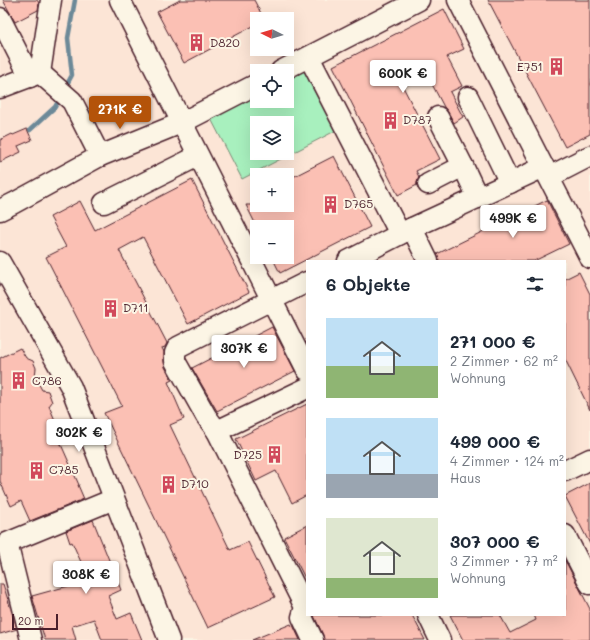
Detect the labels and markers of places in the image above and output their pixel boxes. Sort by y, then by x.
building icon: D820 [187,33,207,53]
place label: D820 [210,34,240,50]
building icon: E751 [546,57,566,77]
place label: E751 [517,58,543,74]
pin: 600K € [370,60,436,94]
pin: 271K € [87,96,153,130]
building icon: D787 [380,110,400,130]
place label: D787 [403,111,432,127]
building icon: D765 [321,194,341,214]
place label: D765 [344,195,373,211]
pin: 499K € [480,205,546,239]
building icon: D711 [100,298,120,318]
place label: D711 [123,299,149,315]
pin: 307K € [211,335,277,369]
building icon: C786 [9,371,29,391]
place label: C786 [32,372,62,388]
pin: 302K € [46,419,112,453]
building icon: D725 [265,445,285,465]
place label: D725 [233,446,262,462]
building icon: C785 [26,460,46,480]
place label: C785 [49,461,79,477]
building icon: D710 [158,474,178,494]
place label: D710 [181,475,209,491]
pin: 308K € [53,561,119,595]

